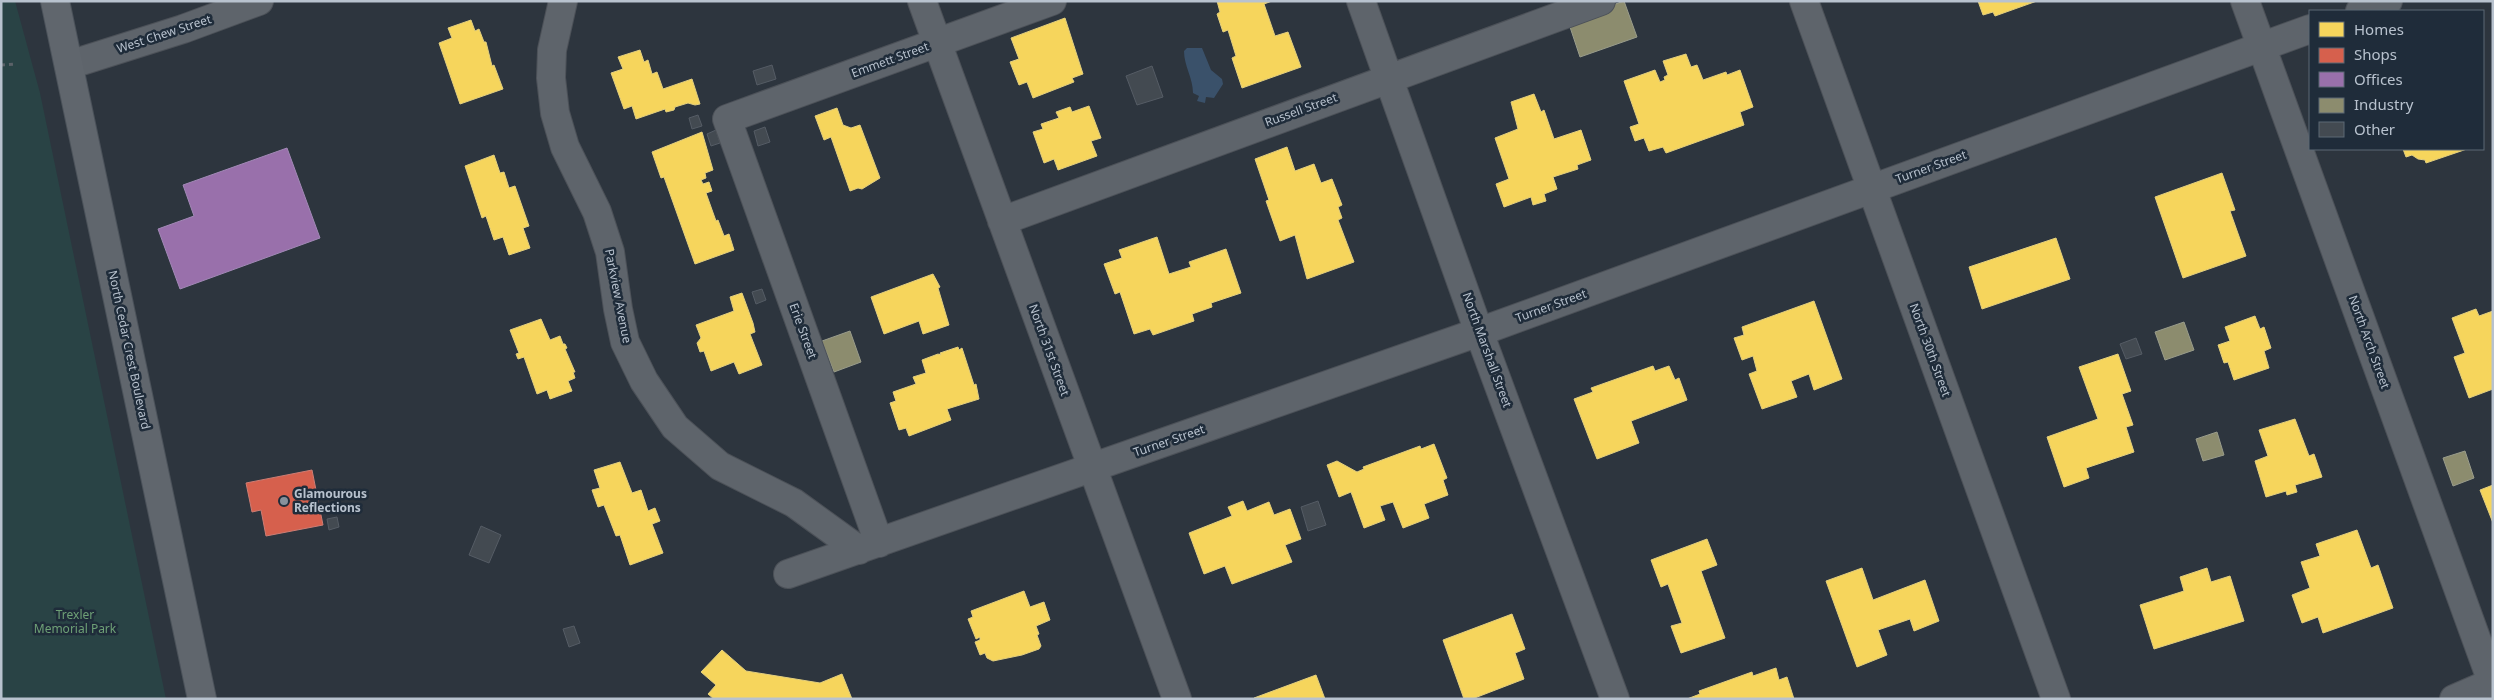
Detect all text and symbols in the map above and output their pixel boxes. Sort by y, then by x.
street label: West Chew Street [114,10,214,57]
legend [2309,10,2484,150]
text: Homes [2354,19,2404,39]
street label: Emmett Street [849,37,931,81]
text: Shops [2354,44,2397,64]
text: Offices [2354,69,2403,89]
street label: Russell Street [1262,88,1340,131]
text: Industry [2354,94,2414,114]
text: Other [2354,119,2395,139]
street label: Turner Street [1893,146,1969,187]
street label: Parkview Avenue [601,247,636,345]
street label: North Cedar Crest Boulevard [104,269,155,431]
street label: Turner Street [1513,285,1589,326]
street label: North Marshall Street [1459,290,1516,410]
street label: North Arch Street [2345,293,2395,392]
street label: Erie Street [786,301,822,362]
street label: North 30th Street [1906,301,1955,400]
street label: North 31st Street [1025,302,1074,399]
street label: Turner Street [1131,420,1207,461]
place label: Glamourous Reflections [294,485,367,516]
marker: Glamourous Reflections [278,495,290,507]
park label: Trexler Memorial Park [34,606,117,637]

